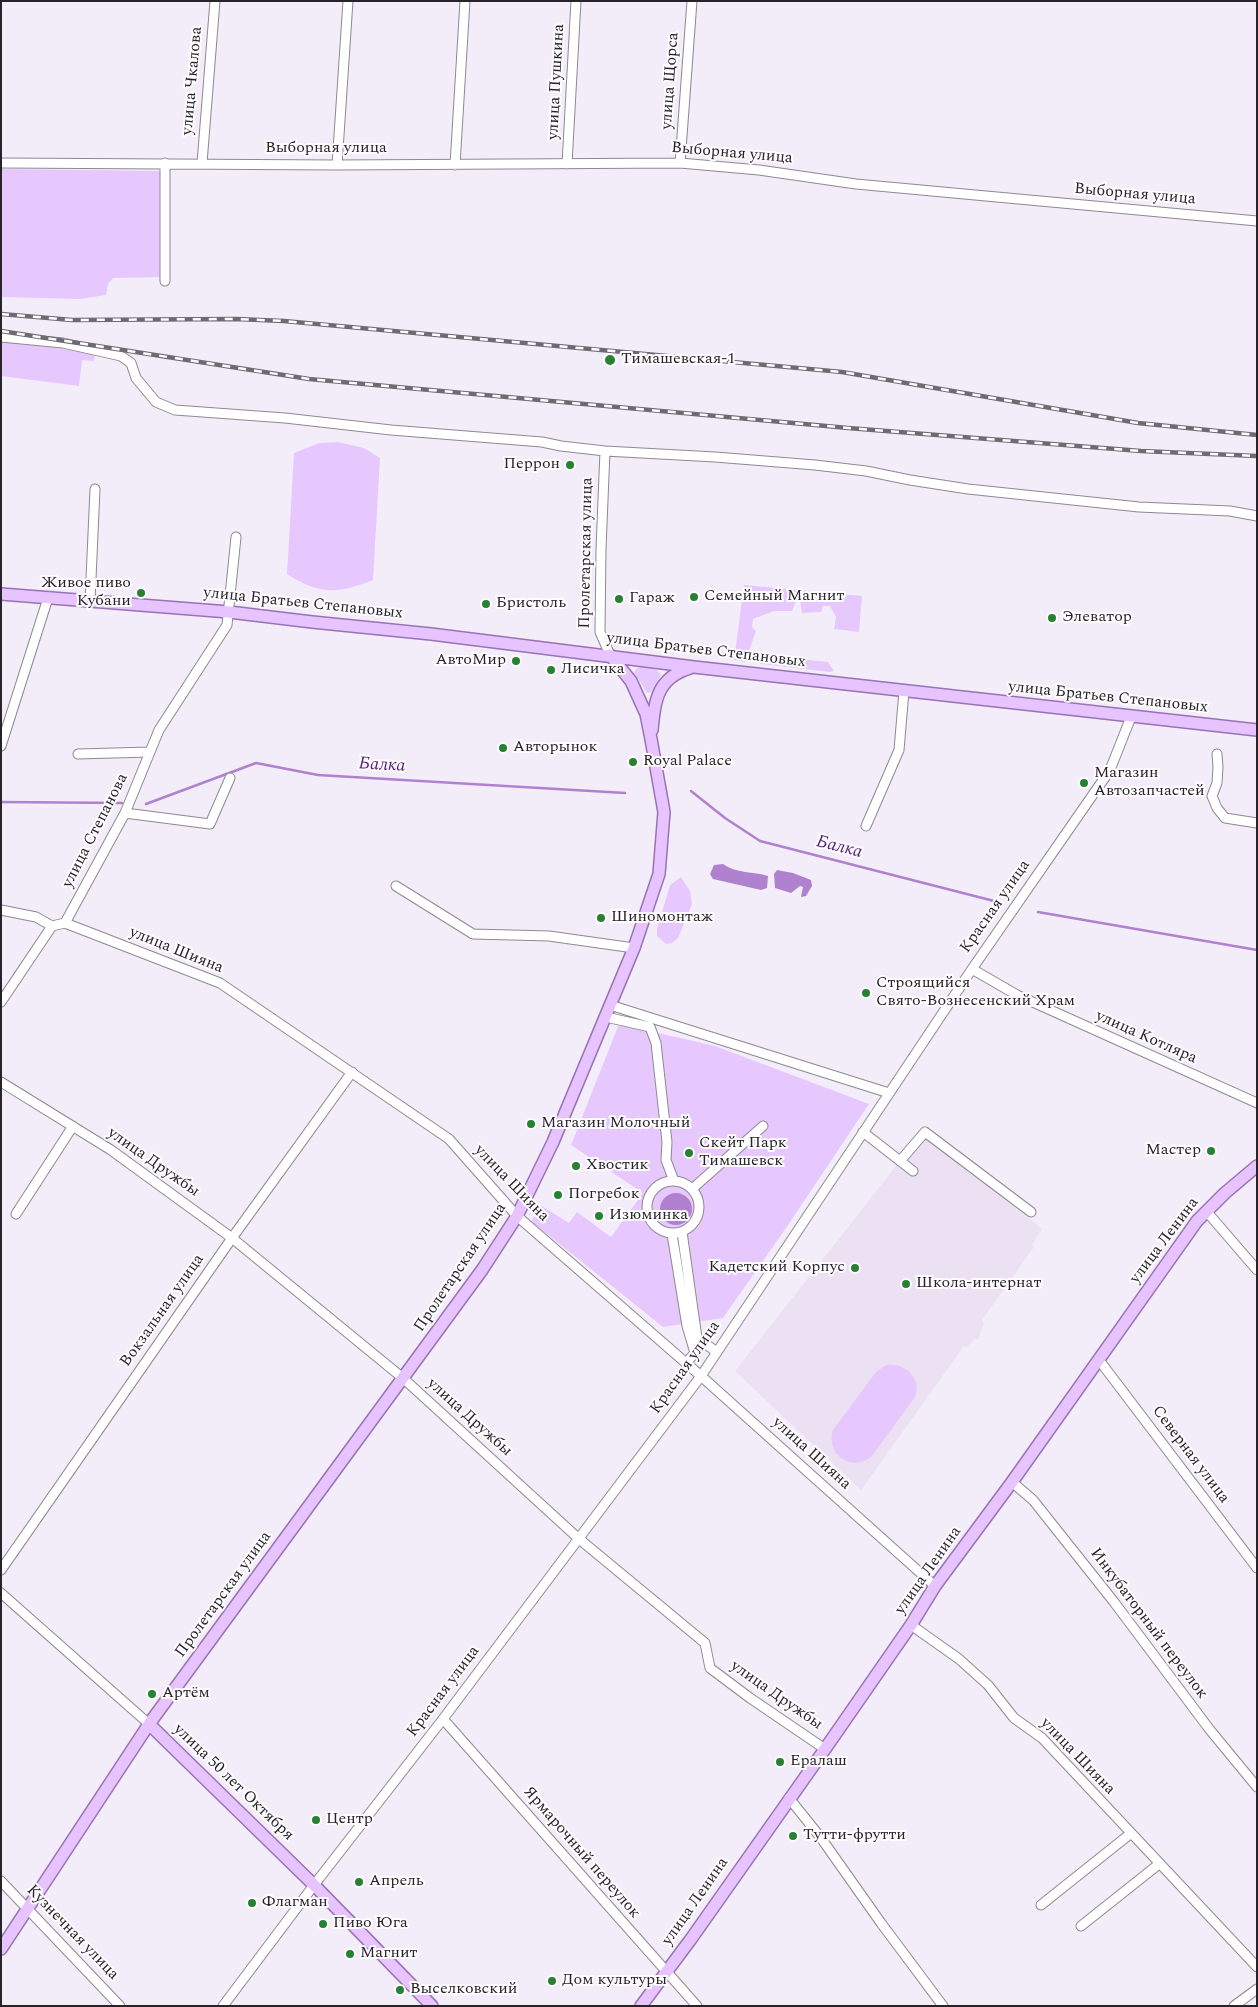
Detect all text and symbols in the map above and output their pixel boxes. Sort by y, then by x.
street label: улица Пушкина [544,24,570,140]
street label: улица Чкалова [179,26,207,136]
street label: улица Щорса [658,32,684,130]
street label: Выборная улица [265,139,387,159]
street label: Выборная улица [671,139,793,169]
street label: Выборная улица [1074,180,1196,210]
place label: Тимашевская-1 [621,350,735,370]
marker: Тимашевская-1 [603,353,617,367]
place label: Перрон [503,455,560,475]
marker: Перрон [564,459,576,471]
street label: Пролетарская улица [576,477,598,629]
place label: Живое пиво Кубани [41,574,131,612]
street label: улица Братьев Степановых [202,584,404,624]
marker: Живое пиво Кубани [135,587,147,599]
place label: Семейный Магнит [704,587,844,607]
place label: Гараж [629,589,675,609]
marker: Семейный Магнит [688,591,700,603]
marker: Гараж [613,593,625,605]
place label: Бристоль [496,594,566,614]
marker: Бристоль [480,598,492,610]
place label: Элеватор [1062,608,1132,628]
marker: Элеватор [1046,612,1058,624]
street label: улица Братьев Степановых [605,629,807,673]
place label: АвтоМир [435,651,506,671]
marker: АвтоМир [510,655,522,667]
place label: Лисичка [561,660,625,680]
marker: Лисичка [545,664,557,676]
street label: улица Братьев Степановых [1007,678,1209,718]
place label: Авторынок [513,738,597,758]
marker: Авторынок [497,742,509,754]
place label: Royal Palace [643,752,732,772]
water label: Балка [358,754,406,778]
marker: Royal Palace [627,756,639,768]
place label: Магазин Автозапчастей [1094,764,1205,802]
street label: улица Степанова [59,771,133,891]
marker: Магазин Автозапчастей [1078,777,1090,789]
water label: Балка [814,832,864,864]
street label: Красная улица [957,857,1035,957]
place label: Шиномонтаж [611,908,713,928]
marker: Шиномонтаж [595,912,607,924]
street label: улица Шияна [126,923,226,979]
place label: Строящийся Свято-Вознесенский Храм [876,974,1075,1012]
marker: Строящийся Свято-Вознесенский Храм [860,987,872,999]
street label: улица Котляра [1092,1007,1200,1069]
place label: Магазин Молочный [541,1114,690,1134]
marker: Магазин Молочный [525,1118,537,1130]
street label: улица Дружбы [103,1124,203,1202]
place label: Скейт Парк Тимашевск [699,1134,787,1172]
place label: Мастер [1145,1141,1201,1161]
street label: улица Шияна [470,1142,552,1226]
marker: Мастер [1205,1145,1217,1157]
marker: Скейт Парк Тимашевск [683,1147,695,1159]
place label: Хвостик [586,1156,648,1176]
marker: Хвостик [570,1160,582,1172]
place label: Погребок [568,1185,640,1205]
marker: Погребок [552,1189,564,1201]
street label: улица Ленина [1126,1194,1204,1288]
street label: Пролетарская улица [411,1200,511,1336]
place label: Изюминка [609,1206,688,1226]
marker: Изюминка [593,1210,605,1222]
street label: Вокзальная улица [117,1251,209,1371]
place label: Кадетский Корпус [708,1258,845,1278]
marker: Кадетский Корпус [849,1262,861,1274]
place label: Школа-интернат [916,1274,1041,1294]
marker: Школа-интернат [900,1278,912,1290]
street label: Красная улица [647,1318,725,1418]
street label: улица Дружбы [422,1375,516,1461]
street label: Северная улица [1147,1402,1233,1508]
street label: улица Шияна [768,1414,854,1494]
street label: улица Ленина [892,1523,966,1619]
street label: Пролетарская улица [172,1528,276,1662]
street label: Инкубаторный переулок [1085,1545,1211,1703]
street label: Красная улица [404,1643,484,1741]
street label: улица Дружбы [726,1657,826,1735]
place label: Артём [162,1684,210,1704]
marker: Артём [146,1688,158,1700]
street label: улица Шияна [1036,1715,1118,1799]
street label: улица 50 лет Октября [169,1721,297,1845]
place label: Ералаш [790,1752,847,1772]
marker: Ералаш [774,1756,786,1768]
street label: Ярмарочный переулок [518,1783,644,1923]
place label: Центр [326,1810,373,1830]
marker: Центр [310,1814,322,1826]
place label: Тутти-фрутти [803,1826,906,1846]
marker: Тутти-фрутти [787,1830,799,1842]
street label: улица Ленина [659,1854,733,1950]
place label: Апрель [369,1872,424,1892]
marker: Апрель [353,1876,365,1888]
street label: Кузнечная улица [22,1881,122,1985]
place label: Флагман [262,1893,328,1913]
marker: Флагман [246,1897,258,1909]
place label: Пиво Юга [333,1914,408,1934]
marker: Пиво Юга [317,1918,329,1930]
place label: Магнит [360,1944,417,1964]
marker: Магнит [344,1948,356,1960]
place label: Дом культуры [562,1971,667,1991]
marker: Дом культуры [546,1975,558,1987]
place label: Выселковский [410,1980,517,2000]
marker: Выселковский [394,1984,406,1996]

